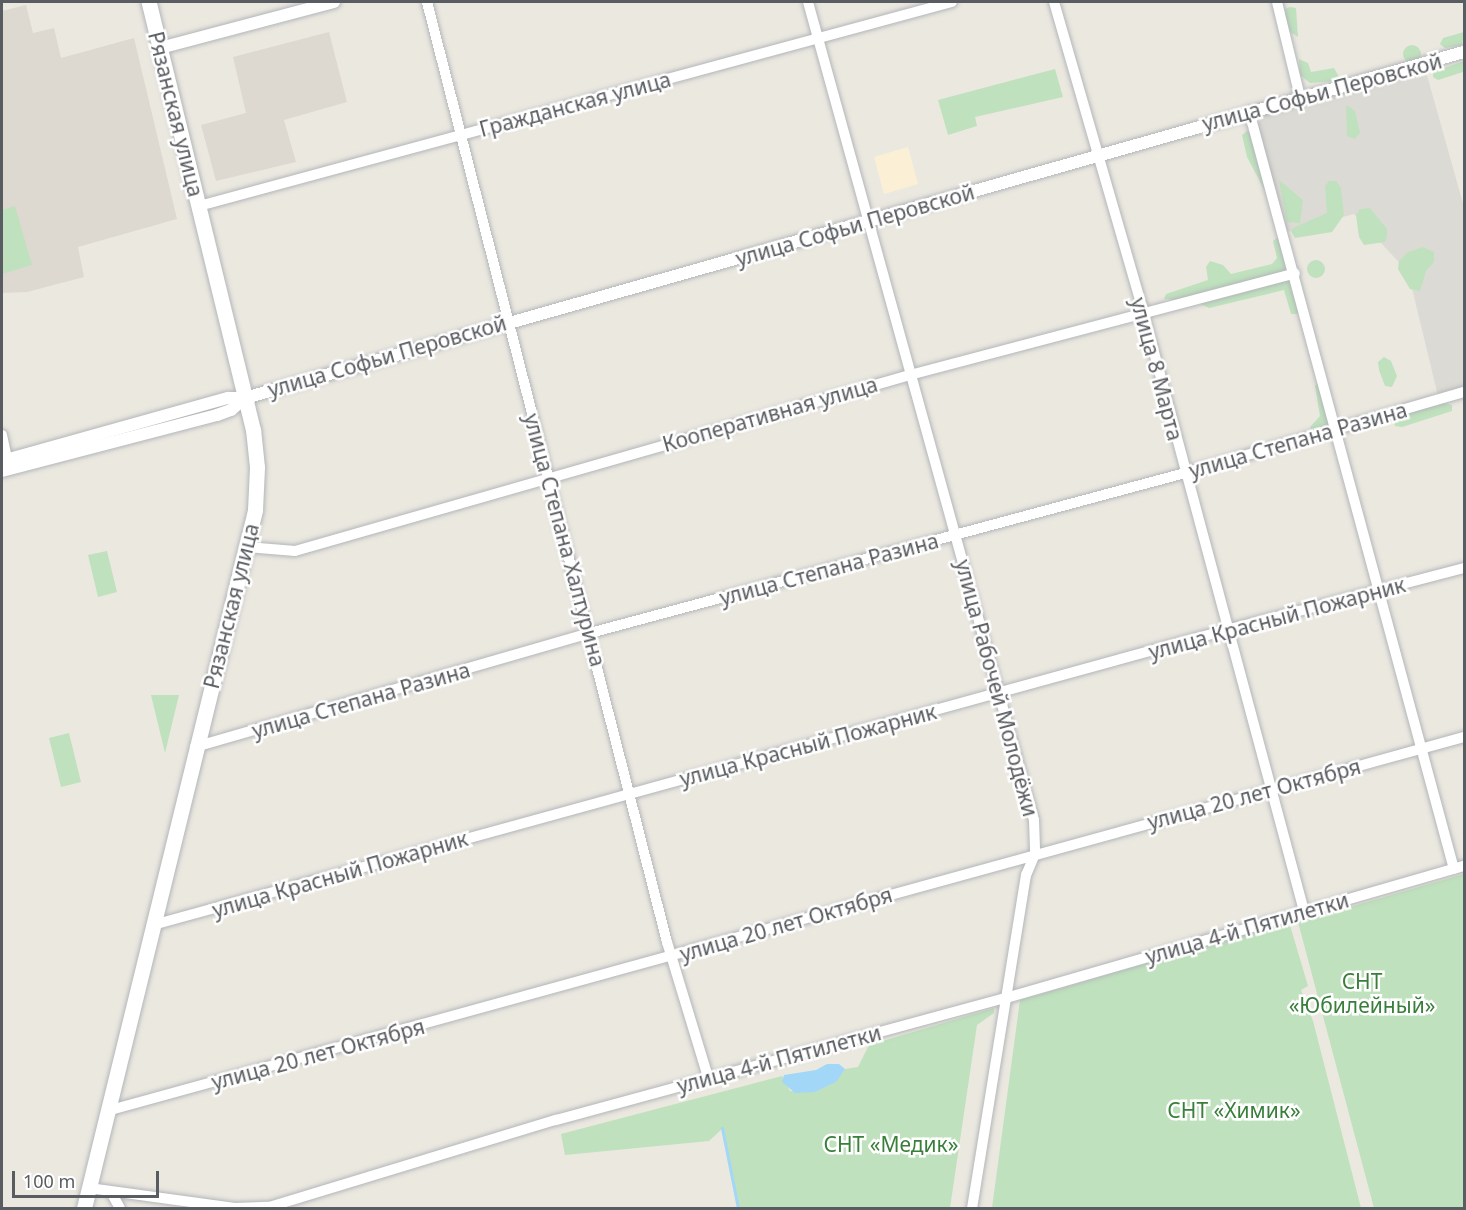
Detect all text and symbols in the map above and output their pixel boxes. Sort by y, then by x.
street label: Рязанская улица [143,29,209,199]
street label: улица Софьи Перовской [1199,48,1445,136]
street label: Гражданская улица [476,66,674,142]
street label: улица Софьи Перовской [733,179,977,271]
street label: улица 8 Марта [1126,295,1188,443]
street label: улица Софьи Перовской [265,310,509,402]
street label: Кооперативная улица [660,371,880,457]
street label: улица Степана Разина [1186,397,1410,483]
street label: улица Степана Халтурина [519,411,611,669]
street label: Рязанская улица [198,521,264,691]
street label: улица Степана Разина [717,528,941,610]
street label: улица Рабочей Молодёжи [951,557,1043,819]
street label: улица Красный Пожарник [1146,572,1408,664]
street label: улица Степана Разина [249,657,473,743]
street label: улица Красный Пожарник [677,699,939,791]
street label: улица 20 лет Октября [1145,753,1363,835]
street label: улица Красный Пожарник [209,825,471,923]
street label: улица 20 лет Октября [677,882,895,966]
street label: улица 4-й Пятилетки [1142,887,1352,969]
park label: СНТ «Юбилейный» [1289,968,1435,1018]
street label: улица 20 лет Октября [209,1013,427,1095]
street label: улица 4-й Пятилетки [674,1020,884,1098]
park label: СНТ «Химик» [1167,1097,1301,1123]
park label: СНТ «Медик» [824,1131,958,1157]
scale bar [15,1159,162,1197]
text: 100 m [23,1169,75,1193]

